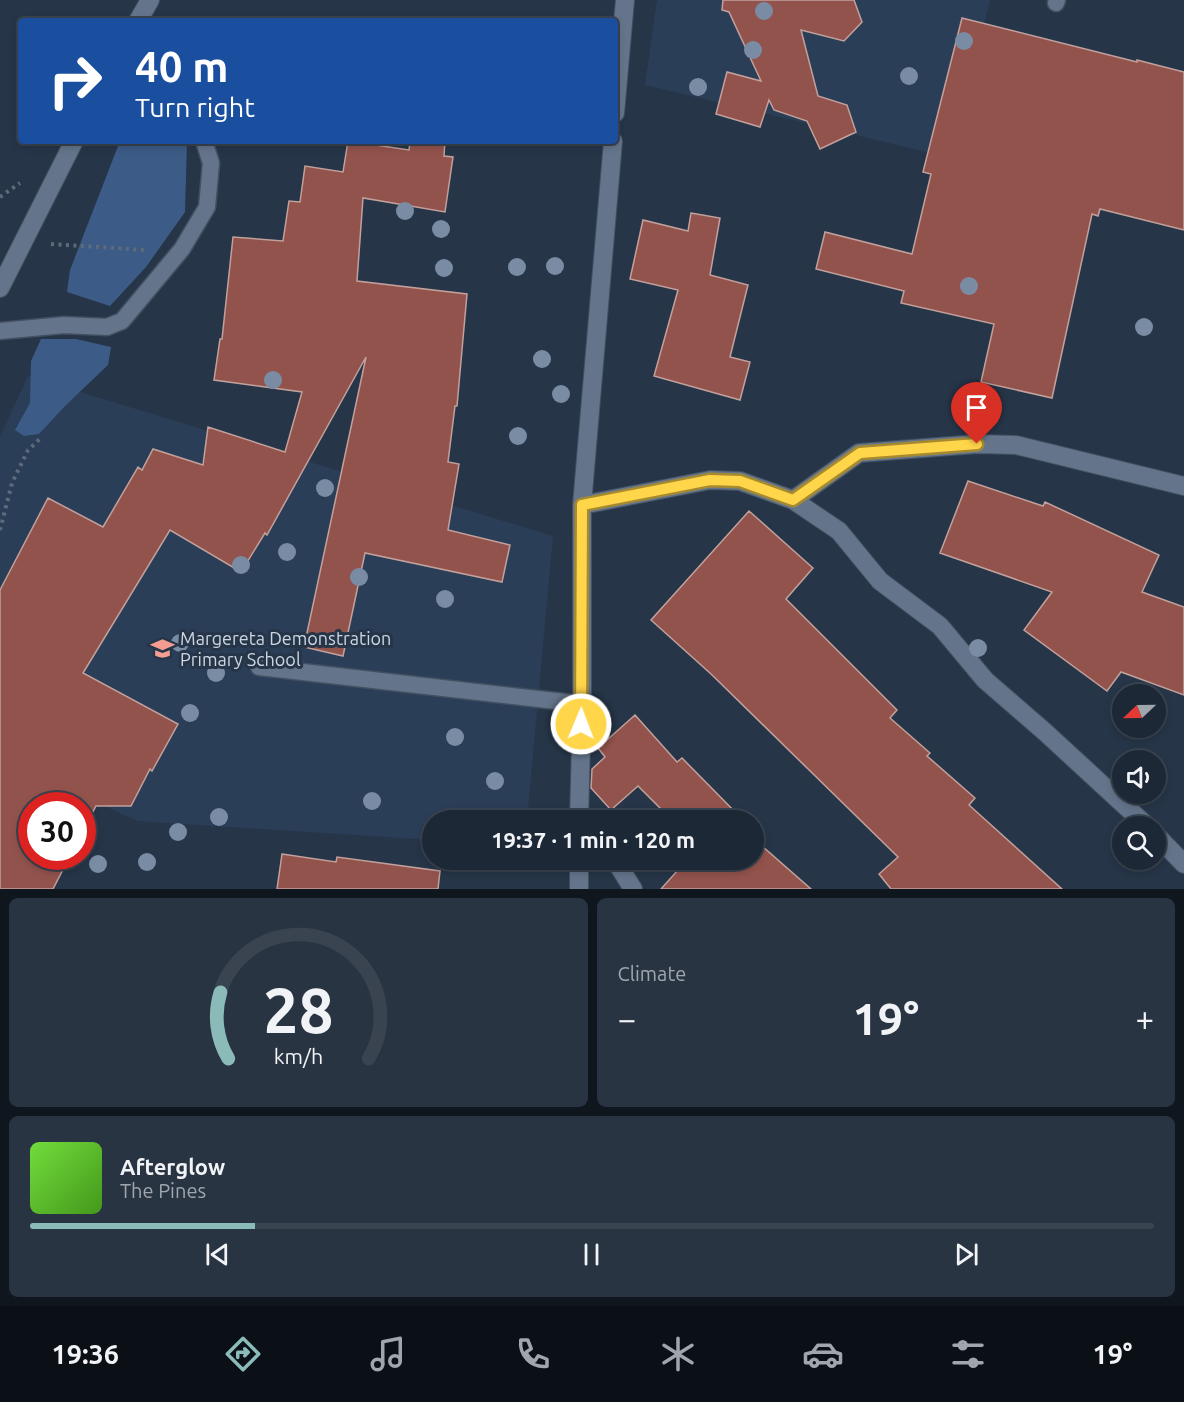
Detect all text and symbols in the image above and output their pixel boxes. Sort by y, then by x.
icon: right [36,42,114,120]
text: 40 m [135,43,229,90]
text: Turn right [135,92,255,122]
pin [951,382,1002,444]
icon: arrive [960,391,993,424]
place label: Margereta Demonstration Primary School [180,628,391,669]
school or university icon: Margereta Demonstration Primary School [149,636,175,662]
north arrow [1112,684,1166,738]
map controls [1112,684,1166,870]
position arrow [549,692,613,756]
button: sound [1112,750,1166,804]
speed limit sign: 30 [18,792,96,870]
button: search [1112,816,1166,870]
text: 19:37 · 1 min · 120 m [491,827,695,852]
text: Climate [618,962,686,985]
text: 28 [263,975,333,1045]
text: 19° [852,993,919,1044]
text: − [618,1000,636,1037]
text: + [1135,1000,1154,1037]
text: km/h [273,1045,323,1069]
text: Afterglow [120,1154,225,1179]
text: The Pines [120,1179,206,1202]
icon: previous [201,1238,234,1271]
icon: pause [575,1238,608,1271]
icon: next [950,1238,983,1271]
icon: directions [222,1333,264,1375]
icon: music [367,1333,409,1375]
icon: phone [512,1333,554,1375]
icon: climate [657,1333,699,1375]
icon: car [802,1333,844,1375]
icon: filters [947,1333,989,1375]
text: 19:36 [52,1339,119,1369]
text: 19° [1092,1339,1132,1369]

